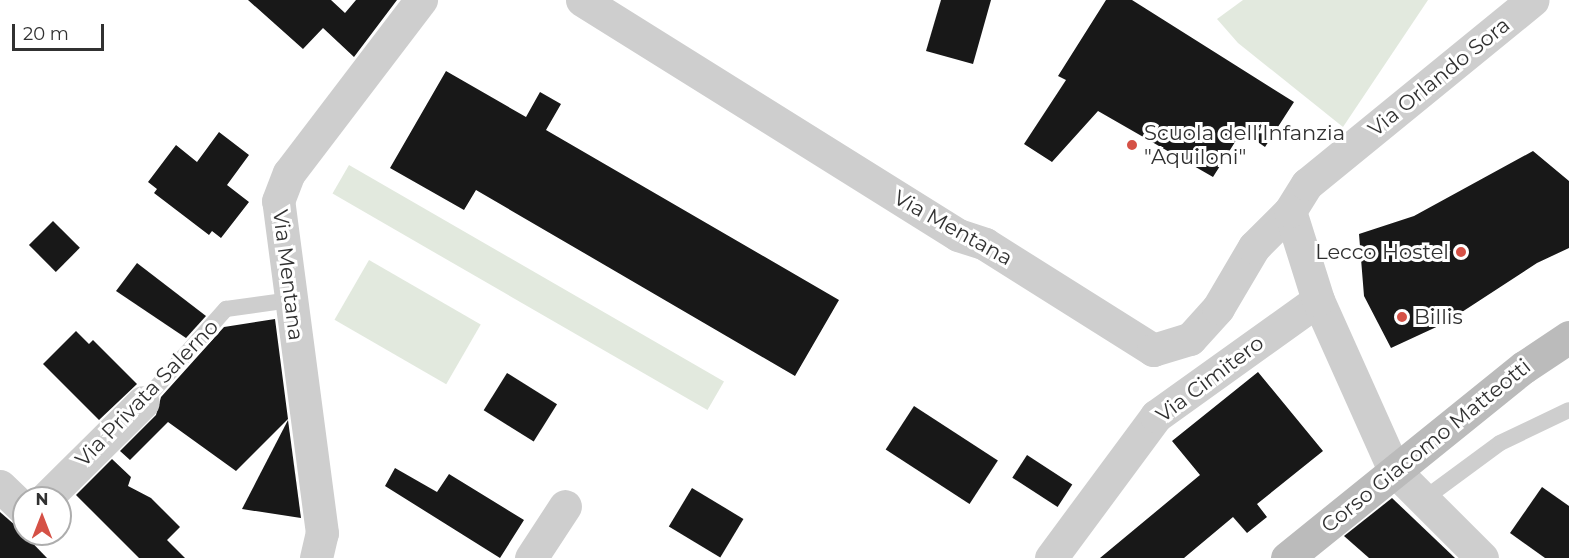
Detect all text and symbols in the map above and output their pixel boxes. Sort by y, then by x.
scale bar [15,12,106,50]
street label: Via Orlando Sora [1363,12,1515,142]
text: 20 m [23,23,69,45]
place label: Scuola dell’Infanzia "Aquiloni" [1144,120,1345,170]
marker: Scuola dell’Infanzia "Aquiloni" [1125,138,1139,152]
street label: Via Mentana [889,185,1017,271]
street label: Via Mentana [267,208,309,342]
place label: Lecco Hostel [1315,239,1449,265]
marker: Lecco Hostel [1454,245,1468,259]
place label: Billis [1414,304,1463,330]
marker: Billis [1395,310,1409,324]
street label: Via Privata Salerno [70,314,224,472]
street label: Via Cimitero [1151,330,1269,428]
street label: Corso Giacomo Matteotti [1316,354,1536,538]
north arrow [12,486,72,546]
text: N [36,490,48,509]

